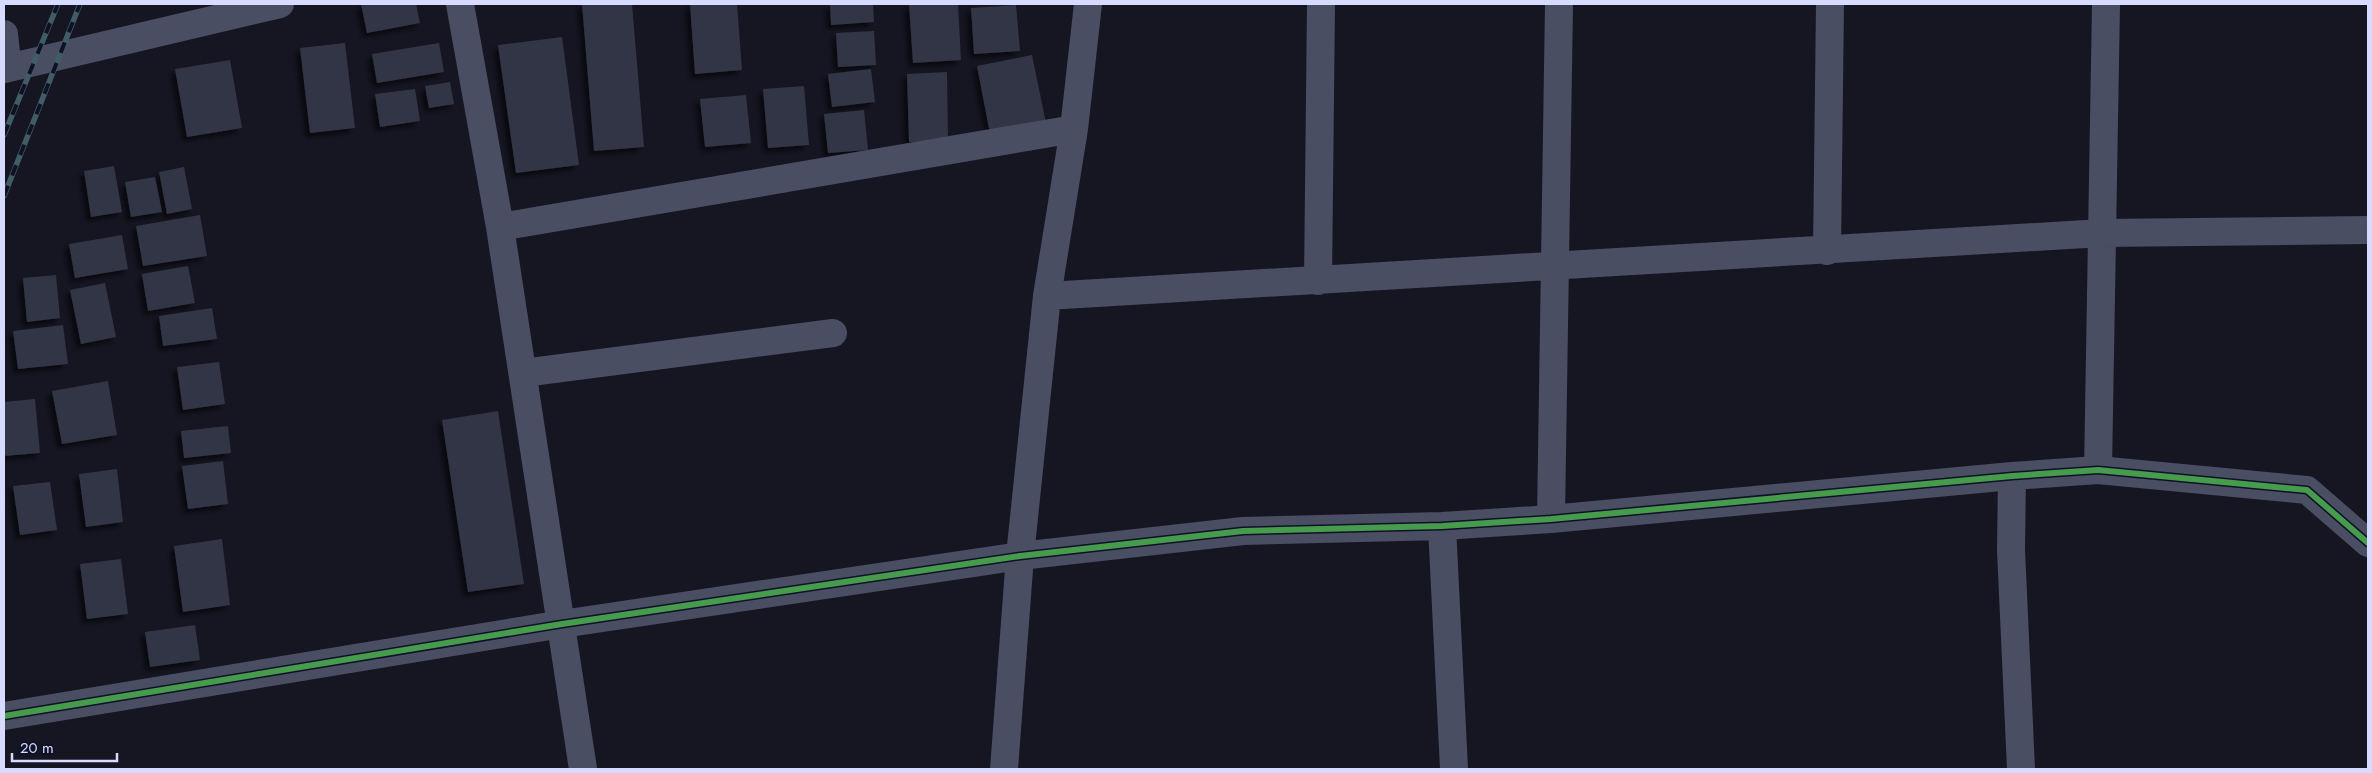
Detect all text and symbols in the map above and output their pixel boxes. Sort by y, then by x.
scale bar [12,730,118,762]
text: 20 m [20,737,54,759]

